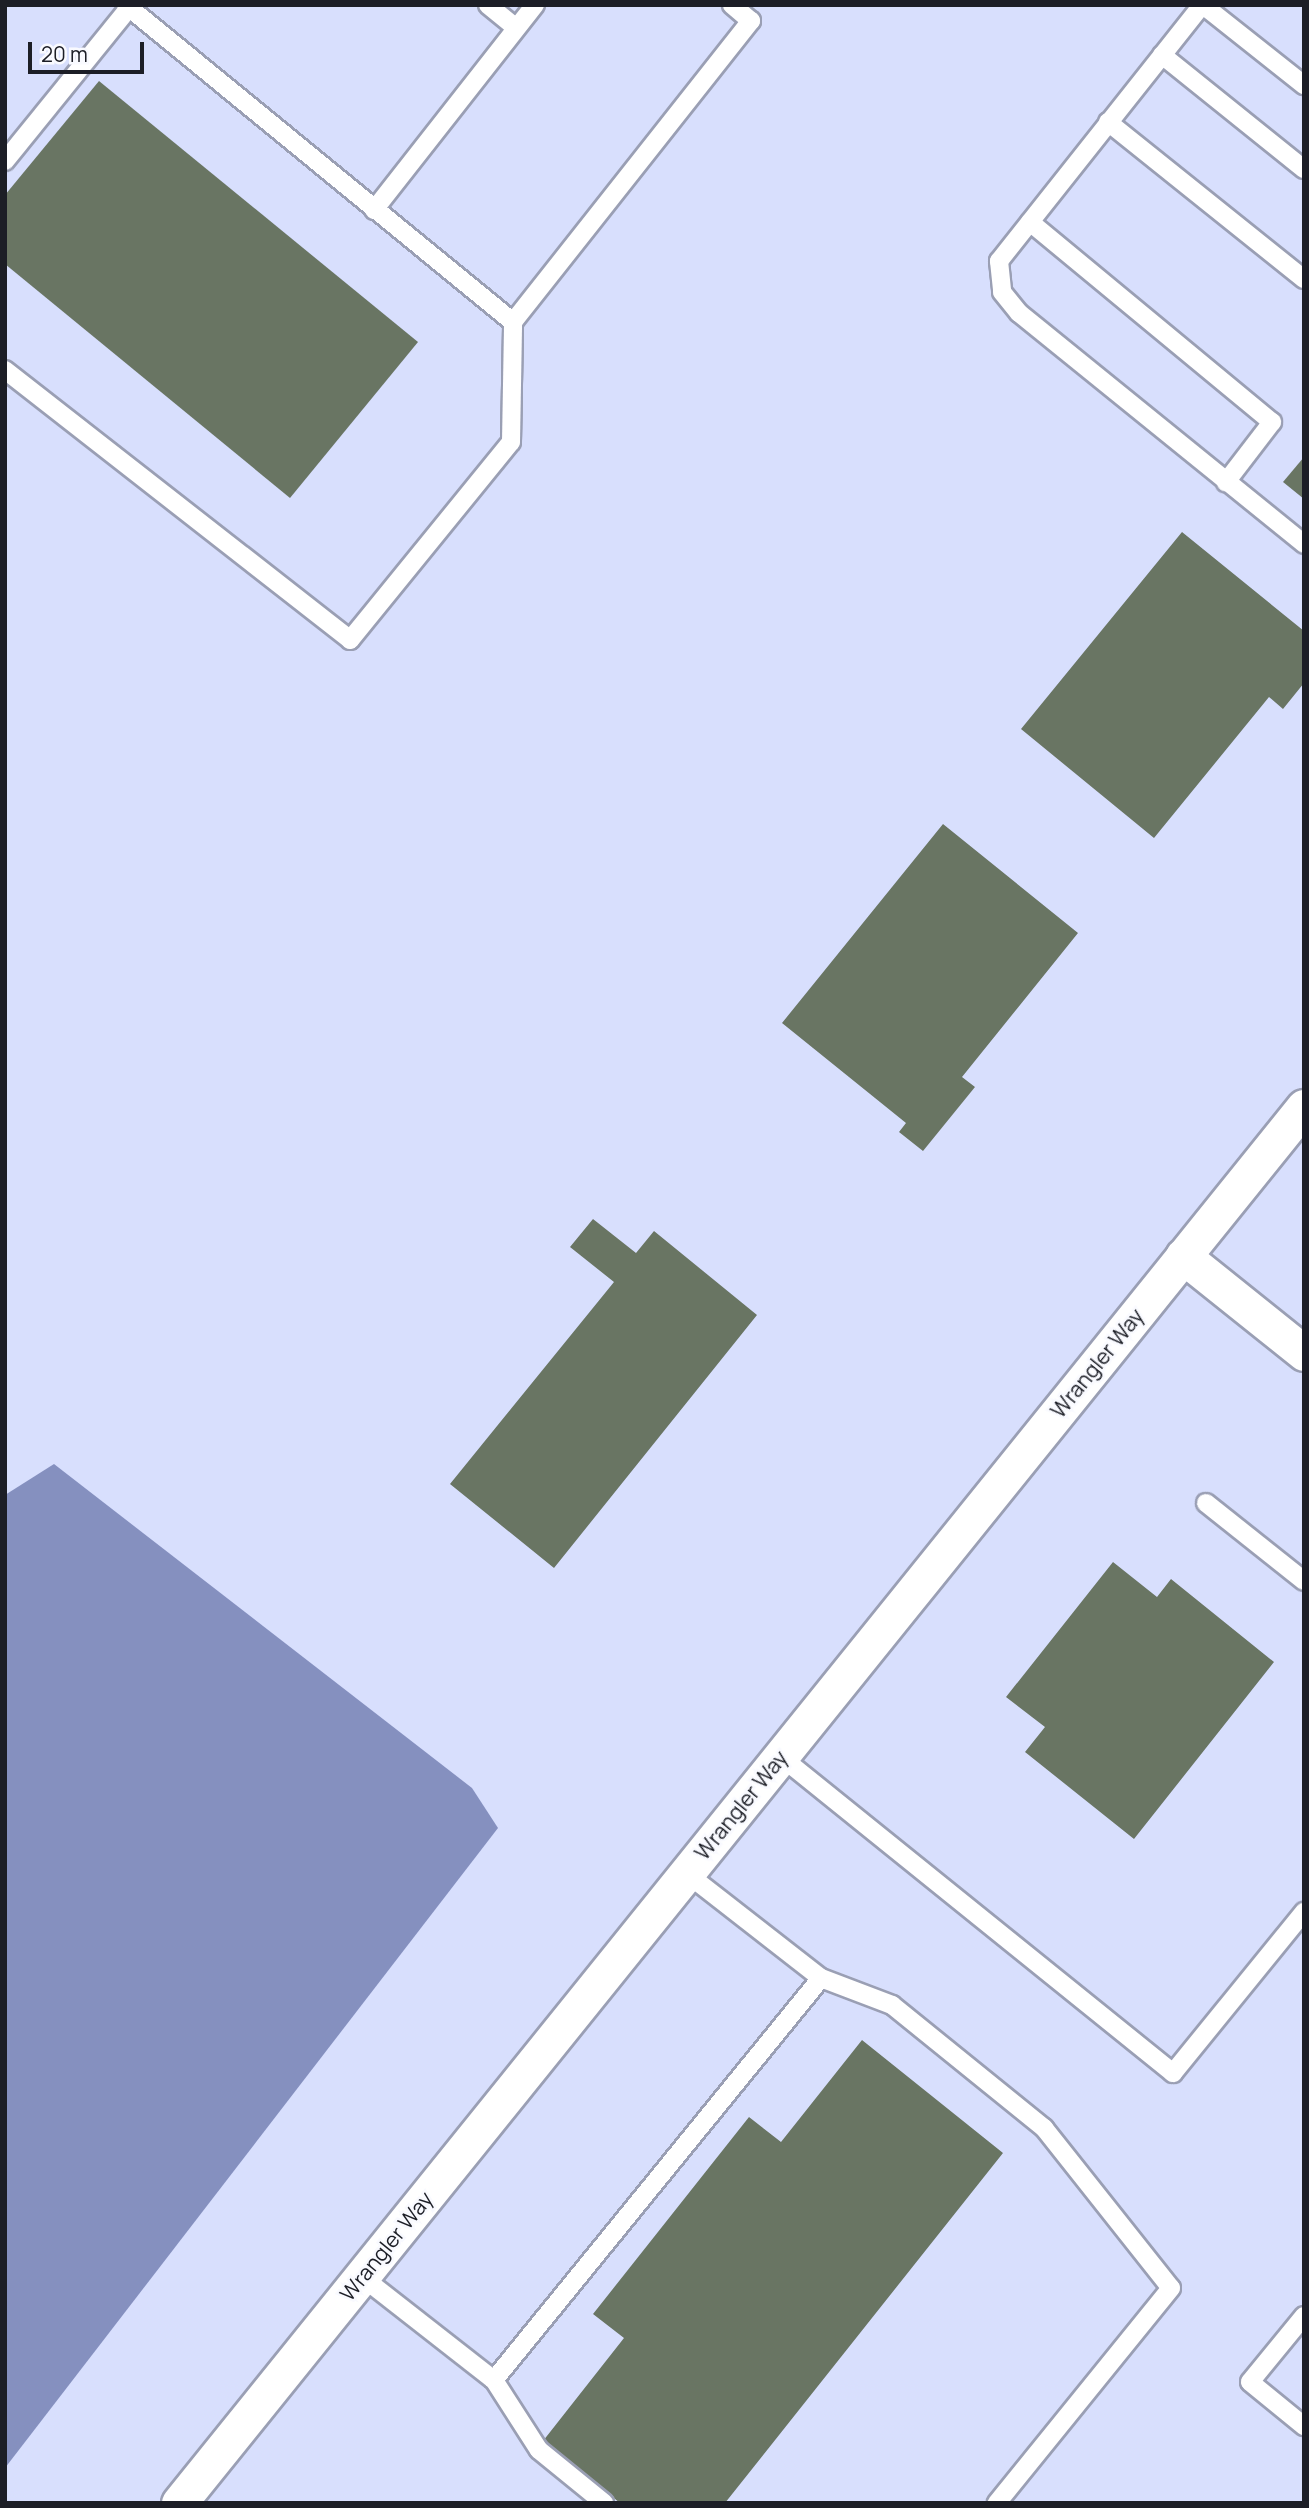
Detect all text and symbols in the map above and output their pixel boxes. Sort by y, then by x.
scale bar [32,28,147,72]
text: 20 m [41,40,88,68]
street label: Wrangler Way [1045,1303,1149,1423]
street label: Wrangler Way [689,1745,793,1865]
street label: Wrangler Way [334,2186,438,2306]

